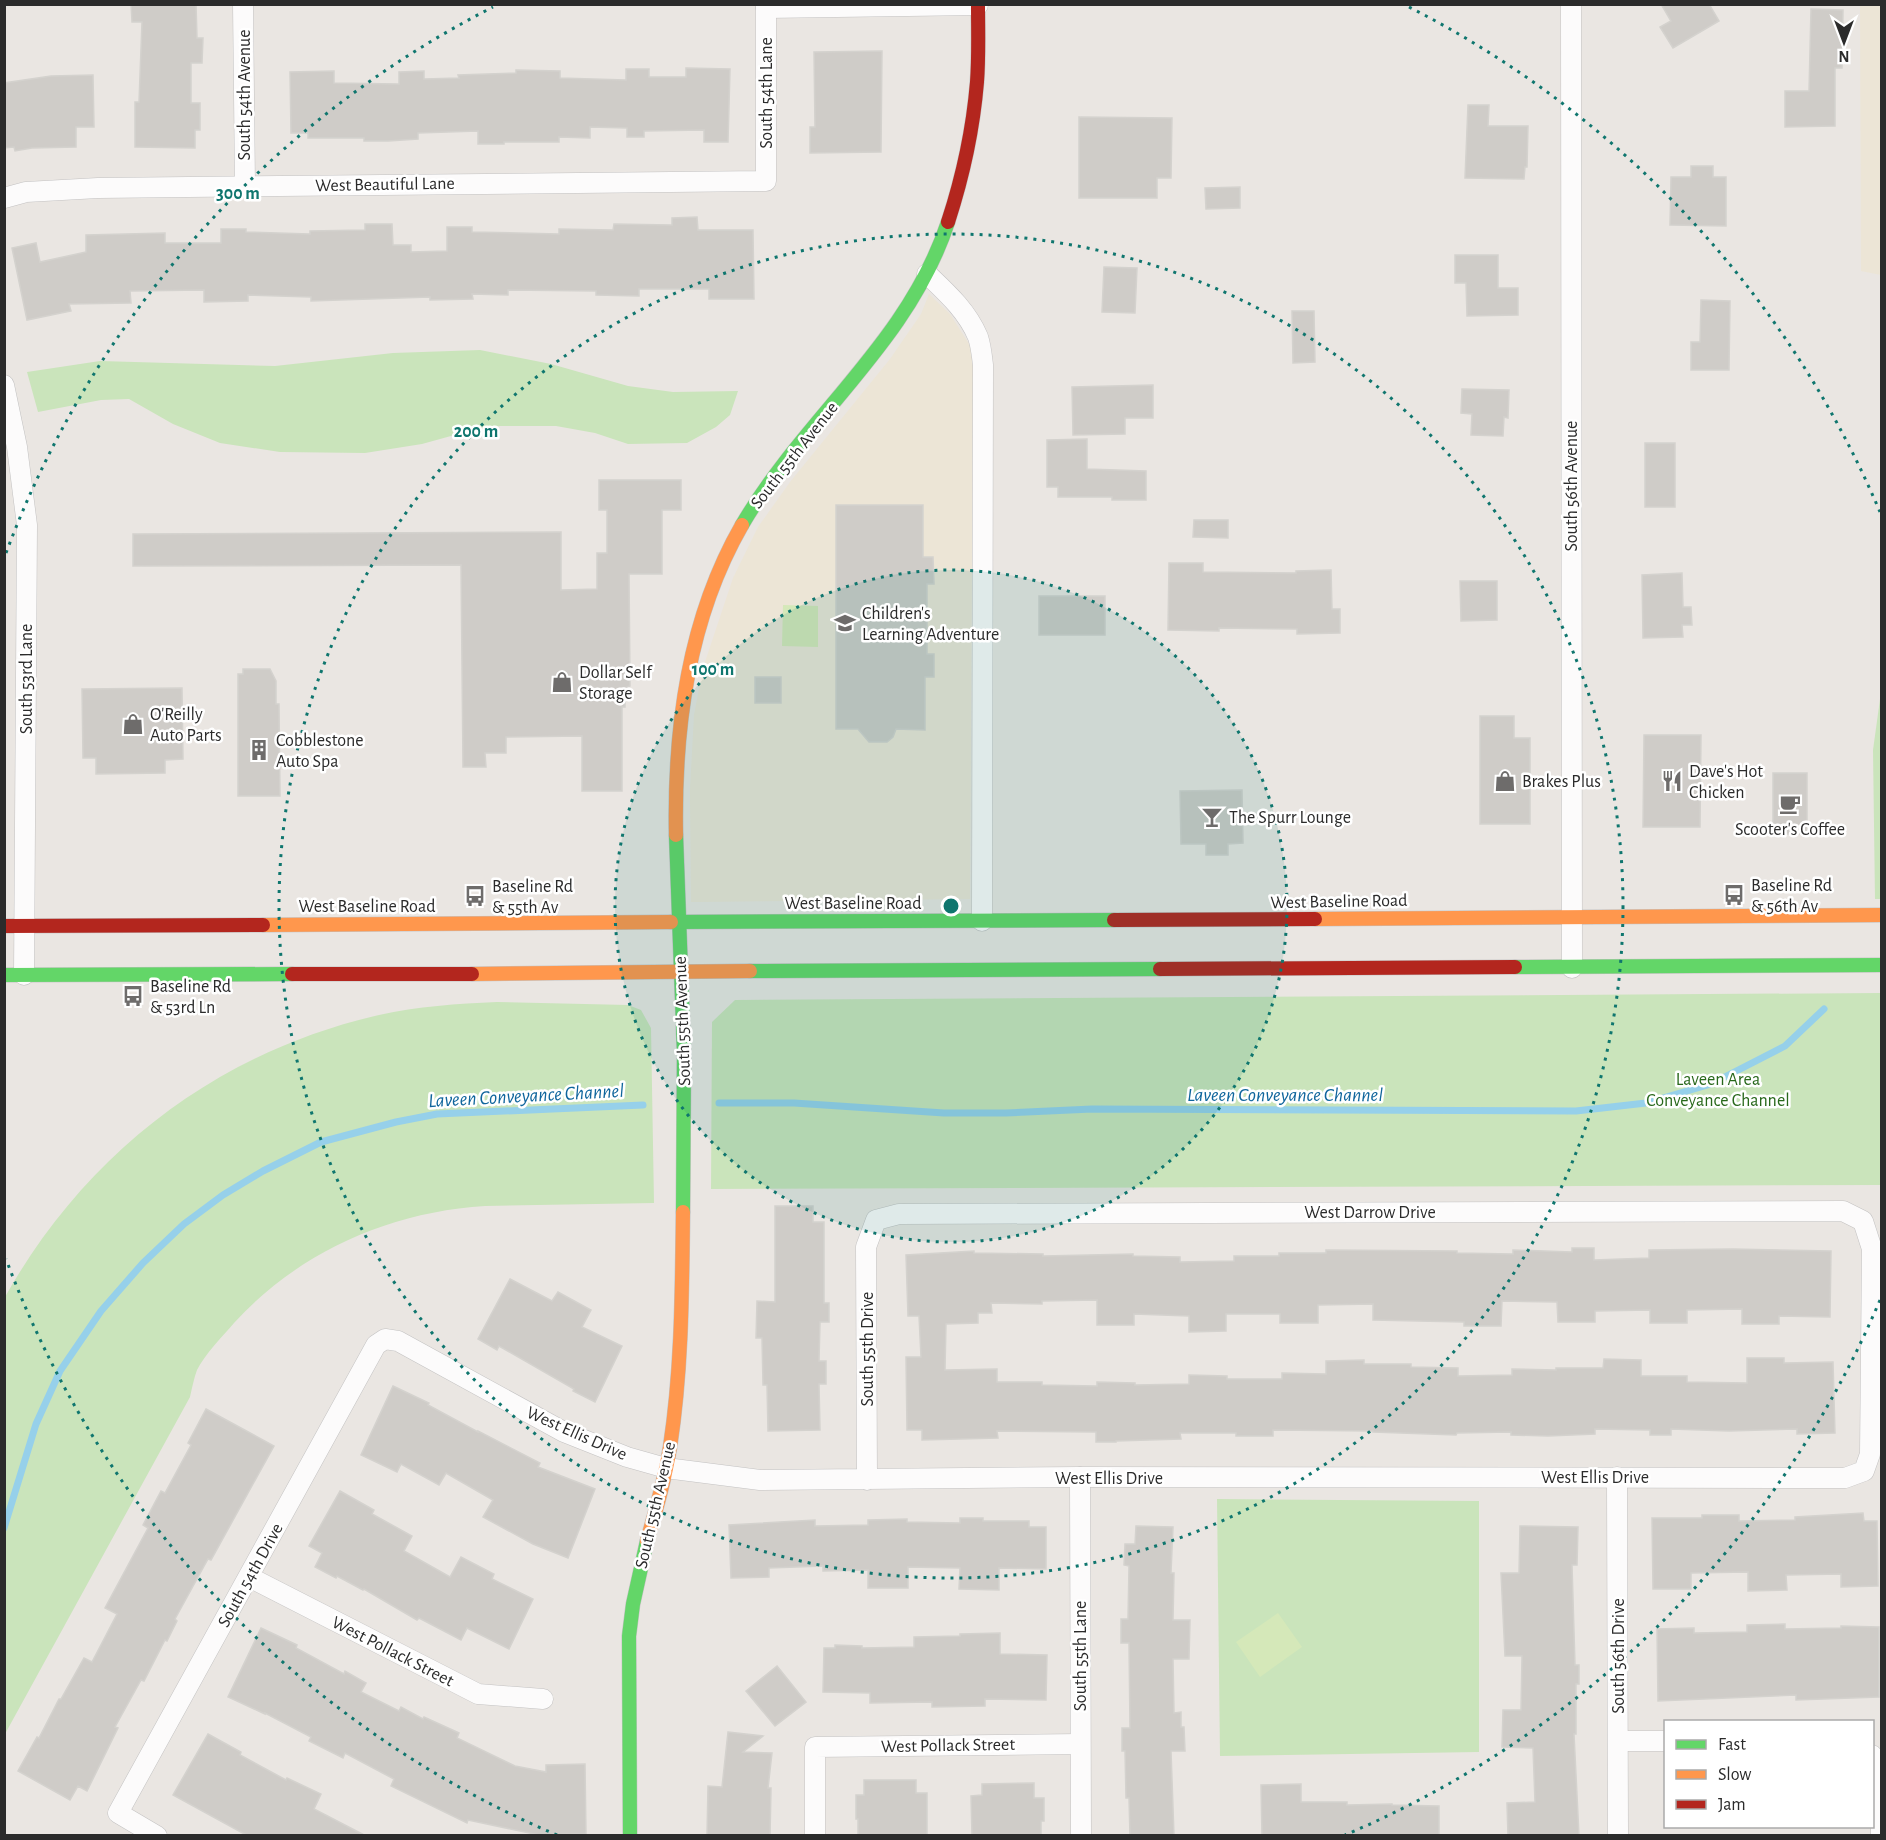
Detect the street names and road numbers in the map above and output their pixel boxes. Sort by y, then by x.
street label: South 54th Avenue [236,30,254,160]
street label: South 54th Lane [758,37,776,149]
street label: West Beautiful Lane [315,175,455,195]
street label: South 55th Avenue [748,399,842,512]
street label: South 56th Avenue [1563,421,1581,551]
street label: South 53rd Lane [18,624,36,734]
street label: West Baseline Road [1270,892,1408,912]
street label: West Baseline Road [784,895,922,913]
street label: West Baseline Road [298,898,436,916]
street label: South 55th Avenue [672,956,694,1086]
street label: West Darrow Drive [1304,1204,1436,1222]
street label: South 55th Drive [859,1292,877,1406]
street label: West Ellis Drive [524,1404,630,1464]
street label: South 55th Avenue [633,1440,679,1570]
street label: West Ellis Drive [1541,1469,1649,1487]
street label: West Ellis Drive [1055,1470,1163,1488]
street label: South 54th Drive [215,1520,287,1631]
street label: South 56th Drive [1610,1598,1628,1714]
street label: South 55th Lane [1072,1601,1090,1711]
street label: West Pollack Street [329,1613,457,1690]
street label: West Pollack Street [881,1736,1015,1756]

